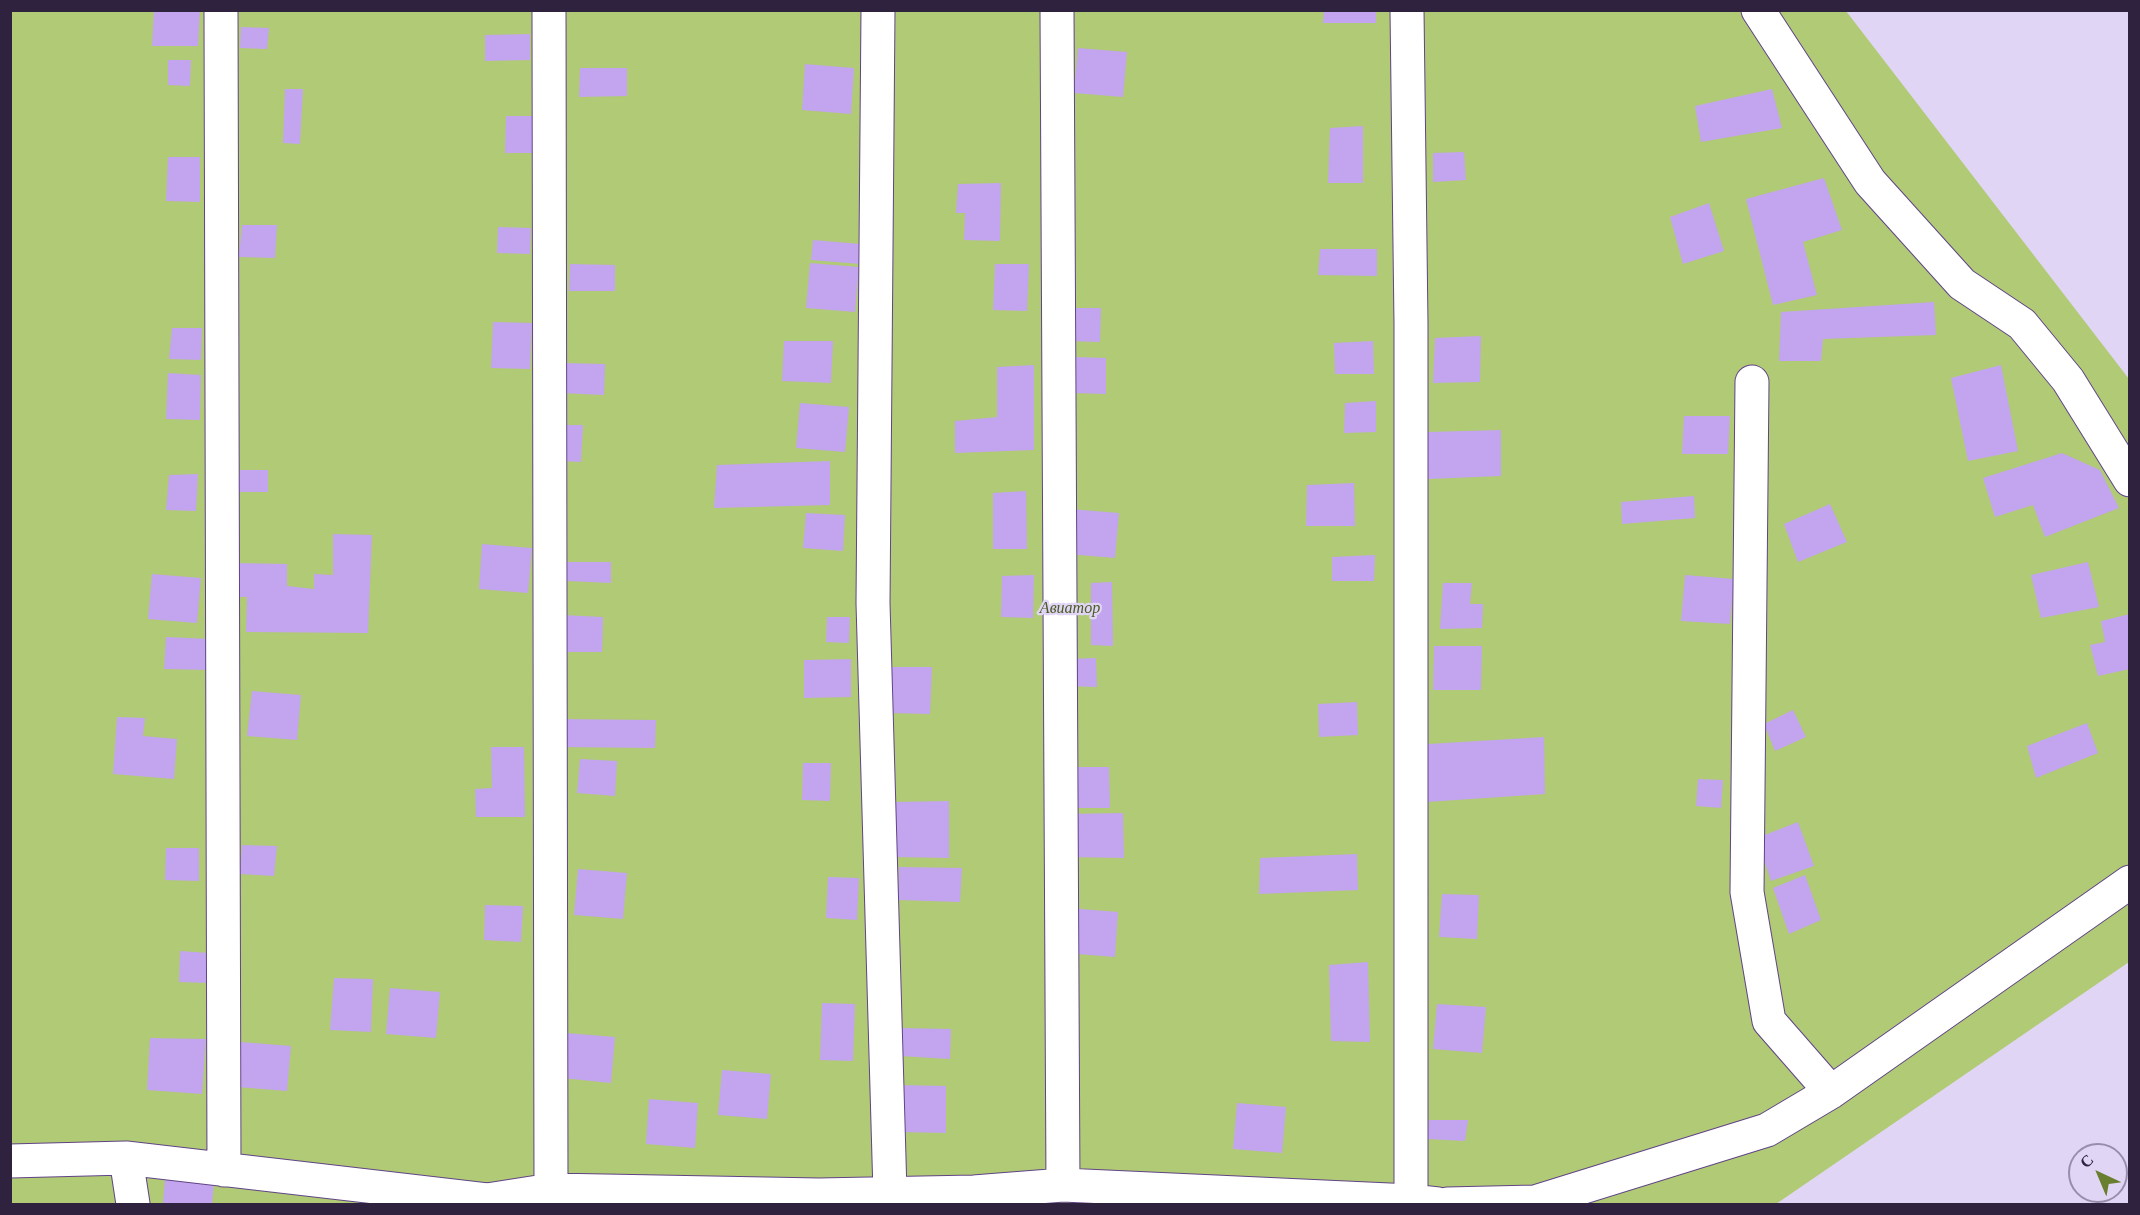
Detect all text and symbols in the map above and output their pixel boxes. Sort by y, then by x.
park label: Авиатор [1040,598,1100,618]
north arrow [2068,1143,2128,1203]
text: С [2076,1151,2097,1171]

